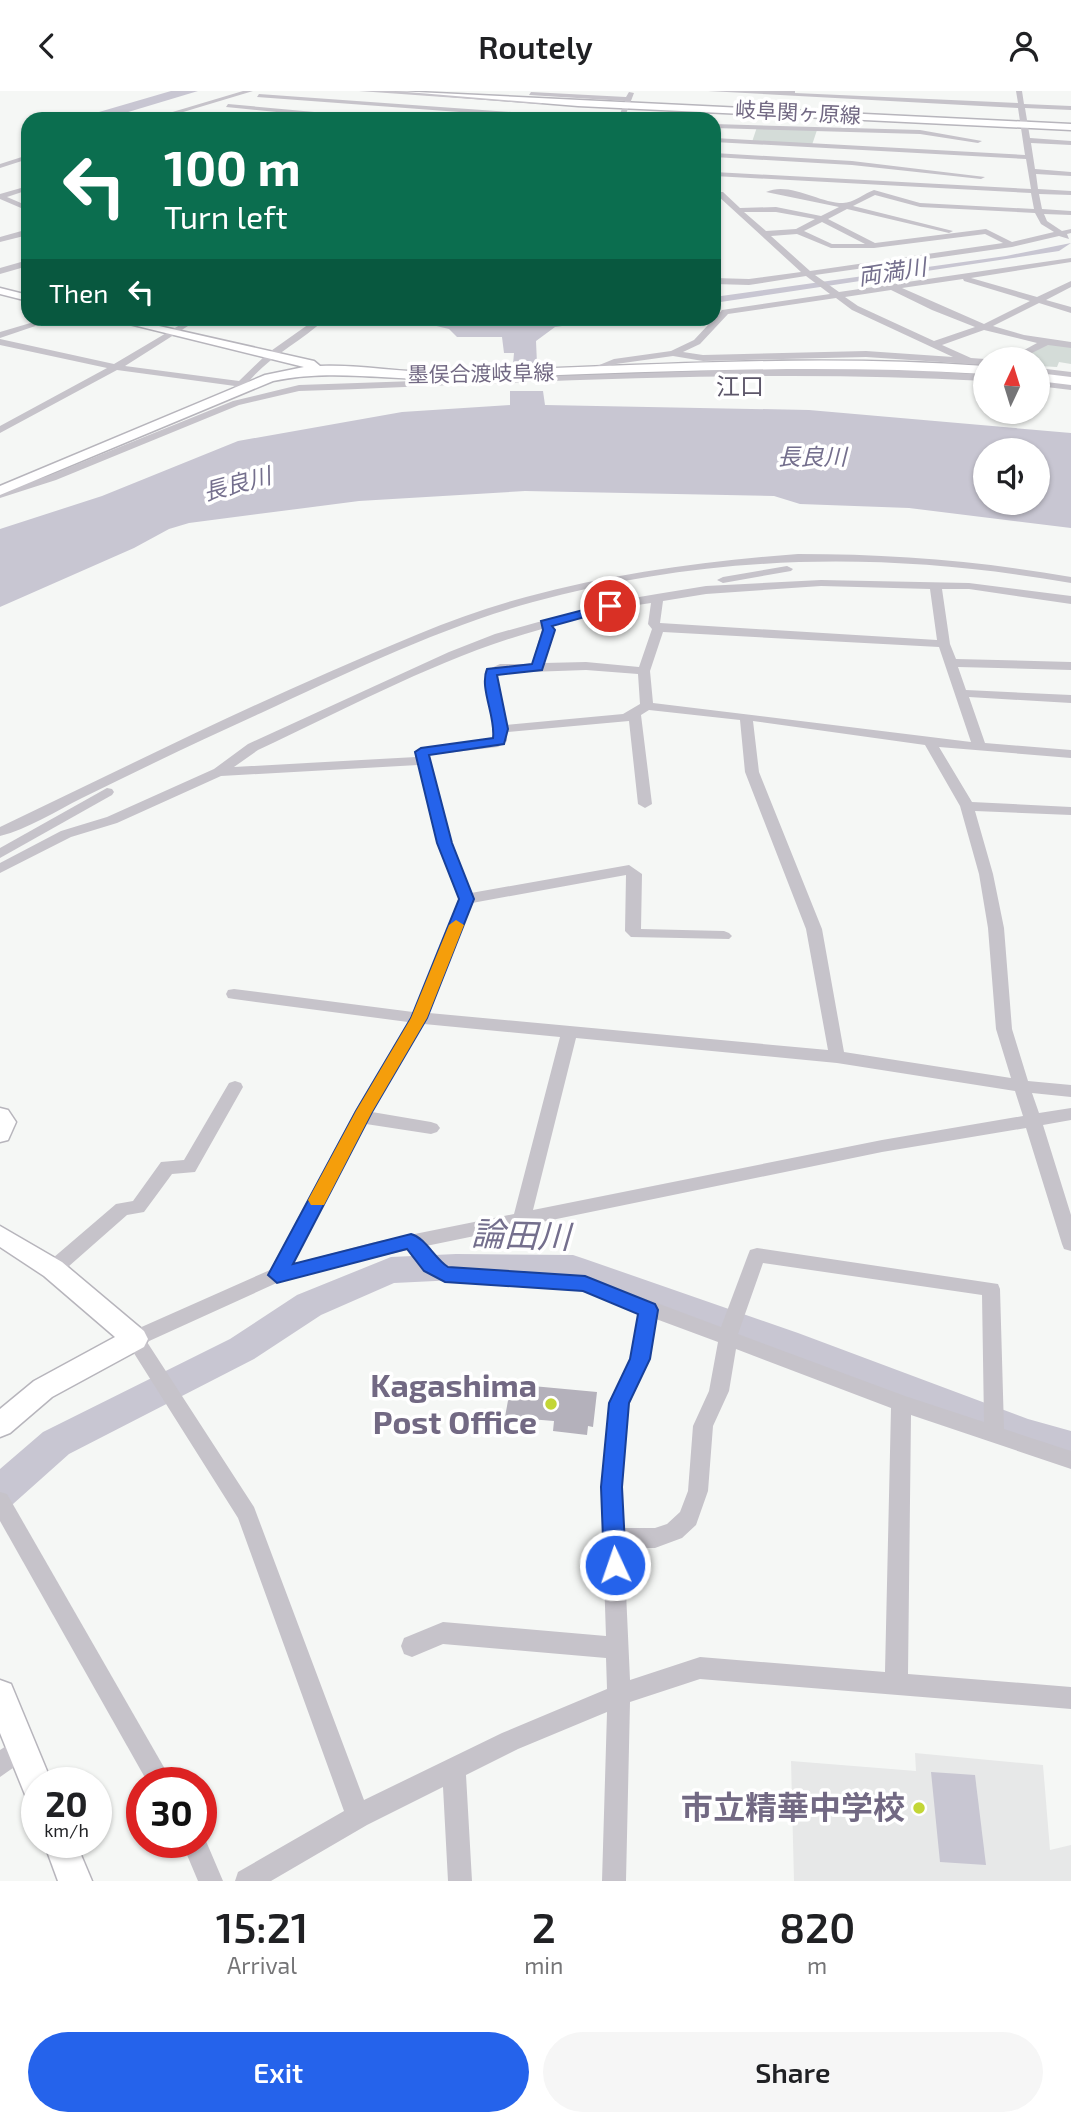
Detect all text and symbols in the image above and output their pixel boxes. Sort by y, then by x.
icon: back [28,27,66,65]
text: Routely [478,27,593,65]
icon: person [1005,27,1043,65]
street label: 岐阜関ヶ原線 [735,96,862,127]
text: 100 m [164,137,301,196]
icon: left [49,140,140,231]
text: Turn left [164,197,288,235]
water label: 両満川 [856,251,931,290]
icon: left [122,273,160,311]
text: Then [49,277,108,308]
north arrow [973,347,1050,423]
map controls [973,347,1050,515]
street label: 墨俣合渡岐阜線 [407,359,555,386]
district label: 江口 [716,371,764,400]
button: sound [973,438,1050,515]
water label: 長良川 [778,442,850,470]
water label: 長良川 [200,460,277,505]
pin [580,576,640,636]
icon: arrive [591,587,629,625]
water label: 論田川 [471,1212,574,1256]
place label: Kagashima Post Office [370,1365,537,1440]
marker: Kagashima Post Office [543,1396,559,1412]
position arrow [578,1528,652,1602]
speed limit sign: 30 [126,1767,217,1858]
text: 20 [45,1782,88,1824]
place label: 市立精華中学校 [681,1787,905,1825]
marker: 市立精華中学校 [911,1800,927,1816]
text: km/h [44,1819,89,1841]
text: 15:21 [216,1901,308,1951]
text: 2 [532,1901,556,1951]
text: 820 [779,1901,855,1951]
text: Arrival [227,1951,297,1979]
text: min [524,1951,563,1979]
text: m [807,1951,827,1979]
button: Exit [28,2032,529,2112]
button: Share [543,2032,1043,2112]

